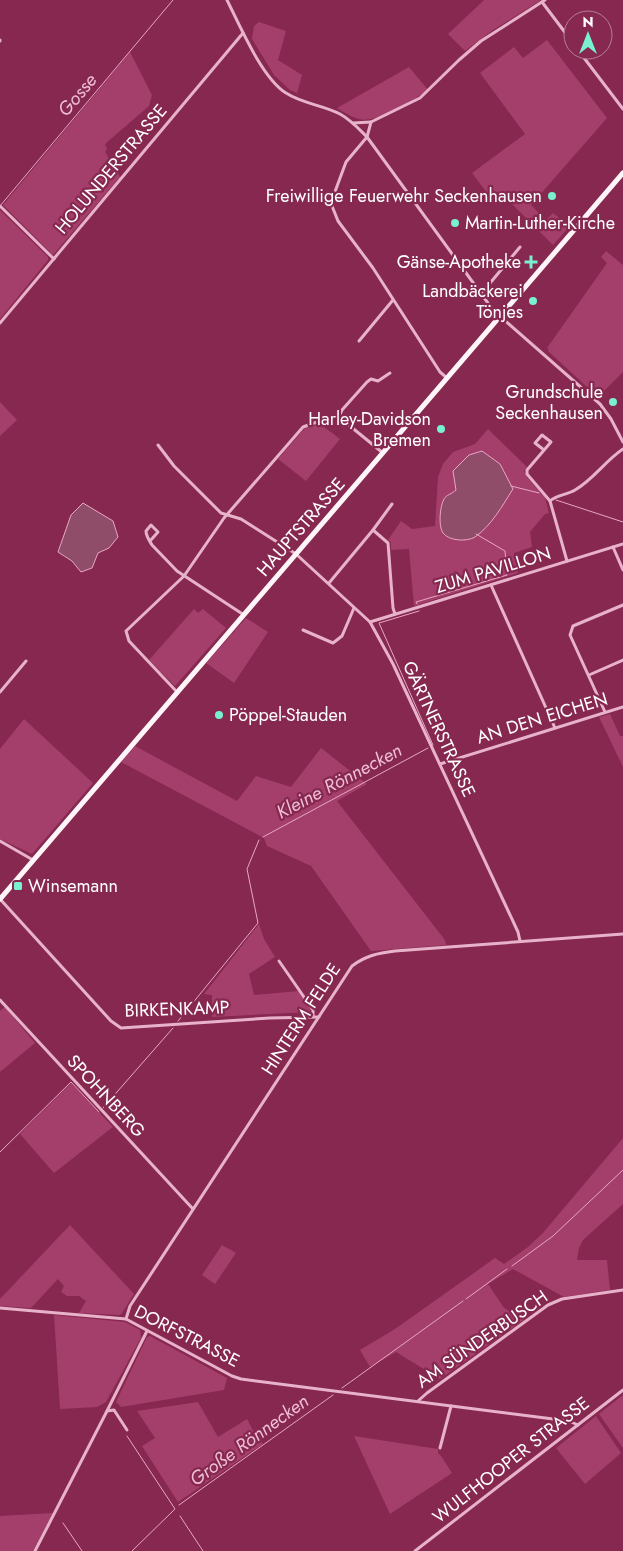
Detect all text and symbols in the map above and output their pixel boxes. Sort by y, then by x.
north arrow [563,10,613,60]
text: N [582,12,594,32]
water label: Gosse [51,67,103,122]
street label: HOLUNDERSTRASSE [49,98,173,240]
place label: Freiwillige Feuerwehr Seckenhausen [266,183,542,209]
marker: Freiwillige Feuerwehr Seckenhausen [546,190,558,202]
place label: Martin-Luther-Kirche [465,210,615,236]
marker: Martin-Luther-Kirche [449,217,461,229]
place label: Gänse-Apotheke [397,249,521,275]
marker: Gänse-Apotheke [525,256,537,268]
place label: Landbäckerei Tönjes [422,278,523,325]
marker: Landbäckerei Tönjes [527,295,539,307]
place label: Grundschule Seckenhausen [495,379,603,426]
marker: Grundschule Seckenhausen [607,396,619,408]
place label: Harley-Davidson Bremen [308,406,431,453]
marker: Harley-Davidson Bremen [435,423,447,435]
street label: HAUPTSTRASSE [251,472,351,582]
street label: ZUM PAVILLON [432,540,554,600]
street label: GÄRTNERSTRASSE [396,657,482,801]
street label: AN DEN EICHEN [473,686,611,750]
place label: Pöppel-Stauden [229,702,347,728]
marker: Pöppel-Stauden [213,709,225,721]
water label: Kleine Rönnecken [271,736,407,826]
place label: Winsemann [28,873,118,899]
marker: Winsemann [12,880,24,892]
street label: HINTERM FELDE [255,958,347,1080]
street label: BIRKENKAMP [124,994,230,1024]
street label: SPOHNBERG [61,1049,151,1143]
street label: AM SÜNDERBUSCH [411,1284,553,1394]
street label: DORFSTRASSE [130,1298,244,1374]
water label: Große Rönnecken [184,1388,314,1492]
street label: WULFHOOPER STRASSE [427,1390,595,1530]

